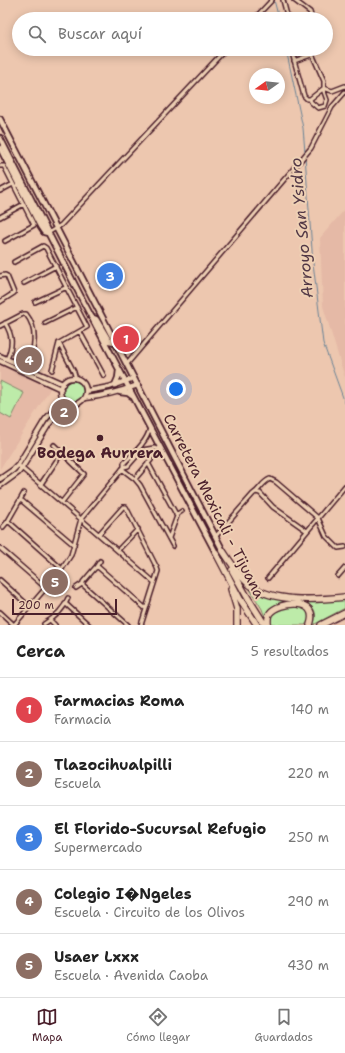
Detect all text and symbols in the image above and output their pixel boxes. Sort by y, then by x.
search box [12,12,333,56]
icon: search [26,23,48,45]
text: Buscar aquí [58,24,142,44]
north arrow [249,68,285,104]
water label: Arroyo San Ysidro [285,157,318,299]
pin: 3 [97,261,123,291]
pin: 1 [113,324,139,354]
pin: 4 [16,345,42,375]
your location [166,379,186,399]
pin: 2 [51,397,77,427]
street label: Carretera Mexicali - Tijuana [159,410,270,602]
marker: Bodega Aurrera [95,433,105,443]
place label: Bodega Aurrera [37,443,164,463]
pin: 5 [42,567,68,597]
scale bar [12,597,117,616]
text: 200 m [18,598,54,613]
text: Cerca [16,640,65,662]
text: 5 resultados [251,643,329,660]
text: Farmacias Roma [54,691,184,711]
text: 1 [26,701,32,718]
text: 140 m [290,701,329,718]
text: Farmacia [54,711,111,728]
text: Tlazocihualpilli [54,755,172,775]
text: 2 [24,765,34,782]
text: 220 m [287,765,329,782]
text: Escuela [54,775,101,792]
text: El Florido-Sucursal Refugio [54,819,266,839]
text: 3 [24,829,34,846]
text: 250 m [288,829,329,846]
text: Supermercado [54,839,142,856]
text: Colegio I�Ngeles [54,884,192,904]
text: 4 [24,893,34,910]
text: 290 m [287,893,329,910]
text: Escuela · Circuito de los Olivos [54,904,245,921]
text: Usaer Lxxx [54,947,139,967]
text: 5 [25,957,33,974]
text: 430 m [287,957,329,974]
text: Escuela · Avenida Caoba [54,967,208,984]
tab: Mapa [32,1006,62,1045]
tab: Cómo llegar [126,1006,190,1045]
tab: Guardados [254,1006,313,1045]

